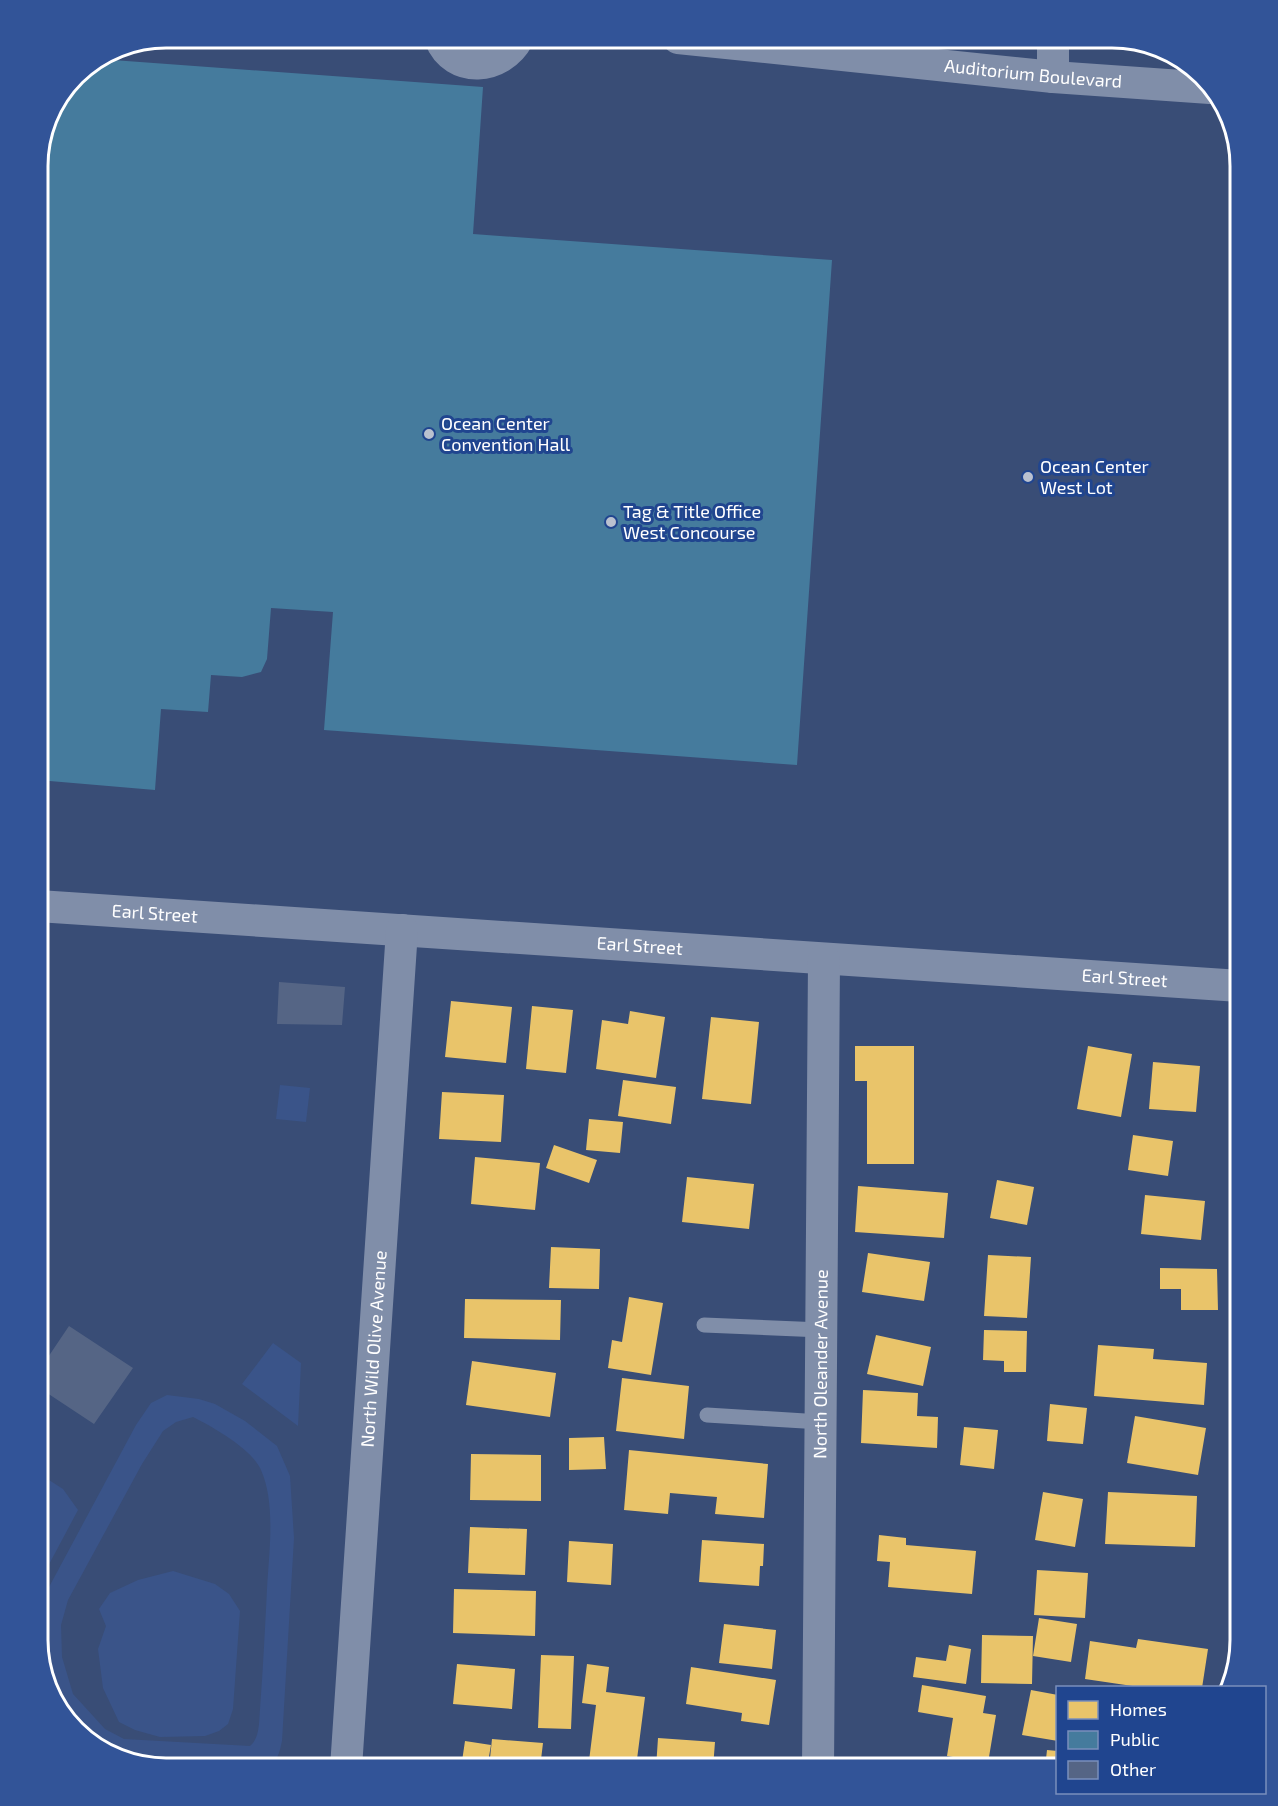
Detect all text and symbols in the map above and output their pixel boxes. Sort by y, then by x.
street label: Auditorium Boulevard [943,54,1123,92]
place label: Ocean Center Convention Hall [441,412,571,455]
marker: Ocean Center Convention Hall [422,427,436,441]
place label: Ocean Center West Lot [1040,455,1149,498]
marker: Ocean Center West Lot [1021,470,1035,484]
place label: Tag & Title Office West Concourse [623,500,761,543]
marker: Tag & Title Office West Concourse [604,515,618,529]
street label: Earl Street [111,899,199,927]
street label: Earl Street [596,931,684,959]
street label: Earl Street [1081,963,1169,991]
street label: North Wild Olive Avenue [355,1250,391,1448]
street label: North Oleander Avenue [808,1269,832,1459]
legend [1056,1686,1266,1794]
text: Homes [1110,1698,1167,1720]
text: Public [1110,1728,1160,1750]
text: Other [1110,1758,1156,1780]

